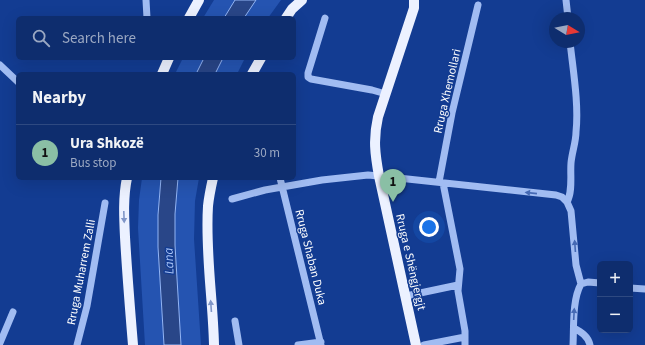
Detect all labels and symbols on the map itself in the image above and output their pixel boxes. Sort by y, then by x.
north arrow [549,12,585,48]
street label: Rruga Xhemollari [430,47,465,135]
pin: 1 [380,169,406,202]
one-way arrow [524,189,537,196]
street label: Rruga Shaban Duka [290,207,331,307]
one-way arrow [121,211,128,223]
street label: Rruga e Shëngjergjt [391,212,430,312]
your location [419,217,439,237]
street label: Rruga Muharrem Zalli [63,218,100,327]
one-way arrow [571,240,578,252]
water label: Lana [160,247,178,275]
one-way arrow [208,300,215,312]
one-way arrow [571,308,578,320]

